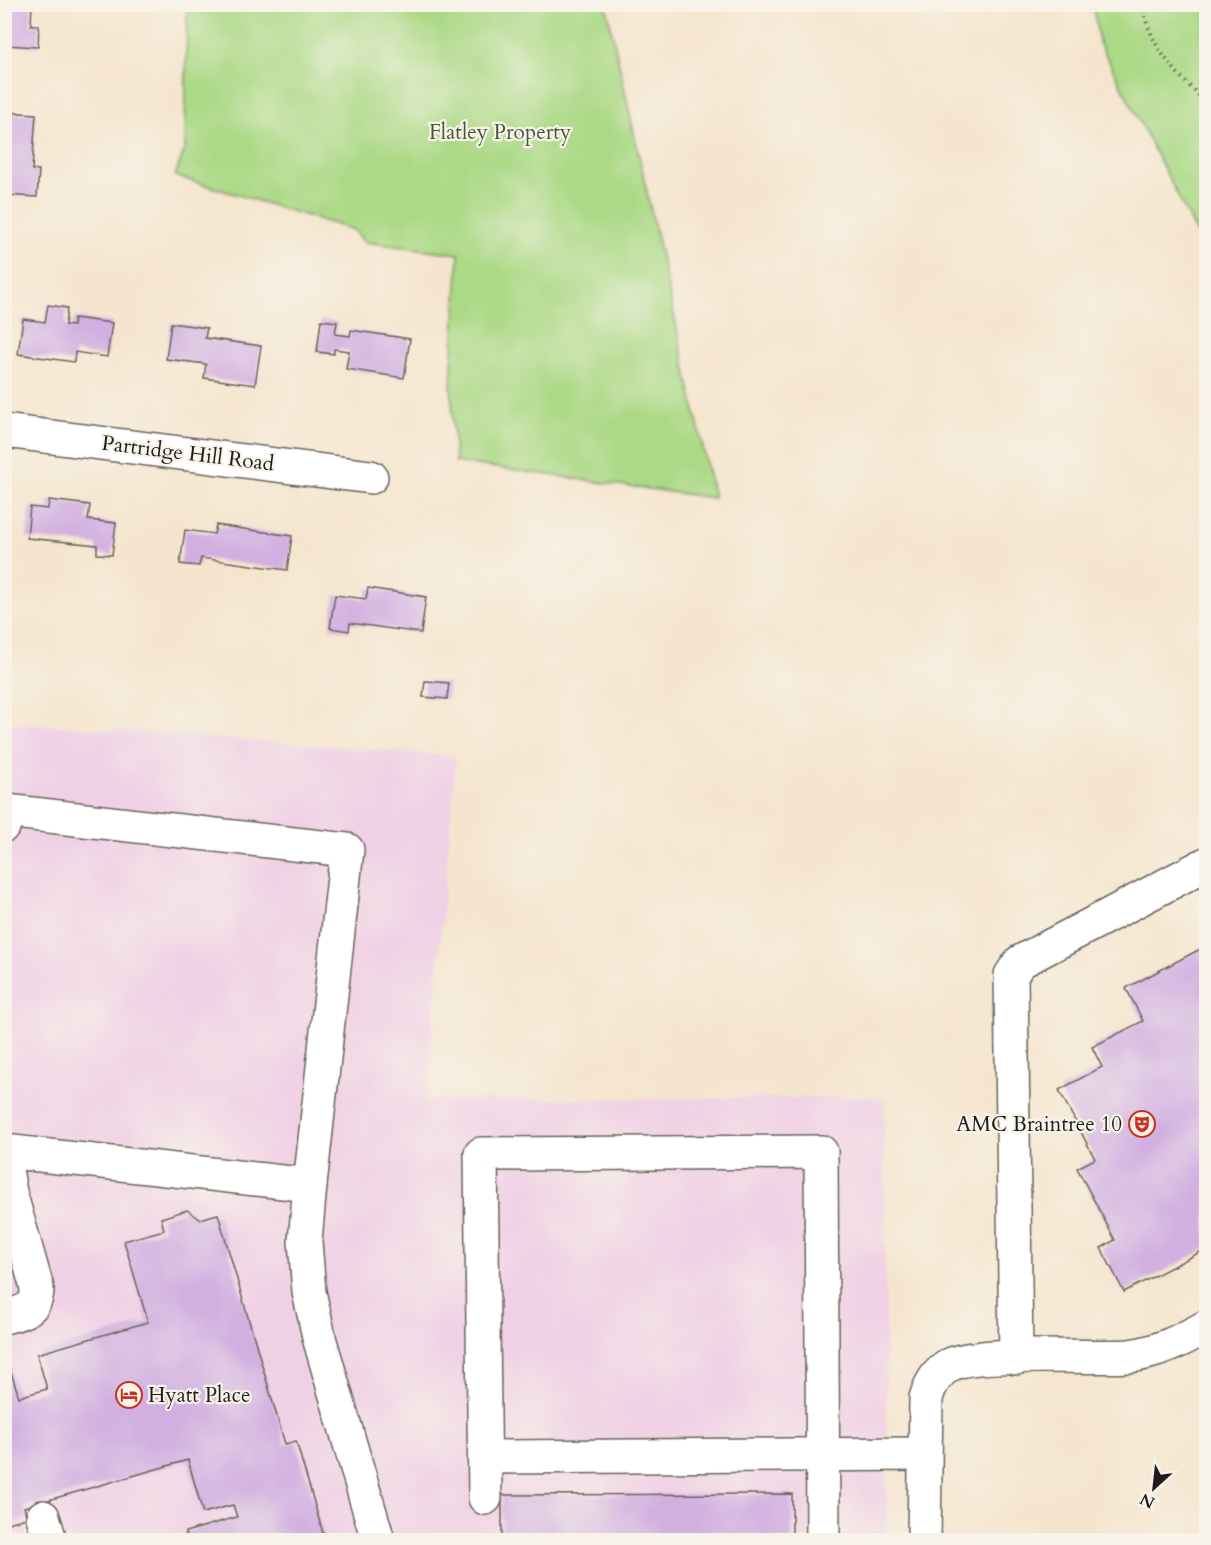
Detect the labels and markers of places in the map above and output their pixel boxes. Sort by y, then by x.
theatre icon: AMC Braintree 10 [1127,1109,1157,1139]
place label: AMC Braintree 10 [956,1110,1122,1139]
hotel icon: Hyatt Place [114,1380,144,1410]
place label: Hyatt Place [148,1381,251,1410]

